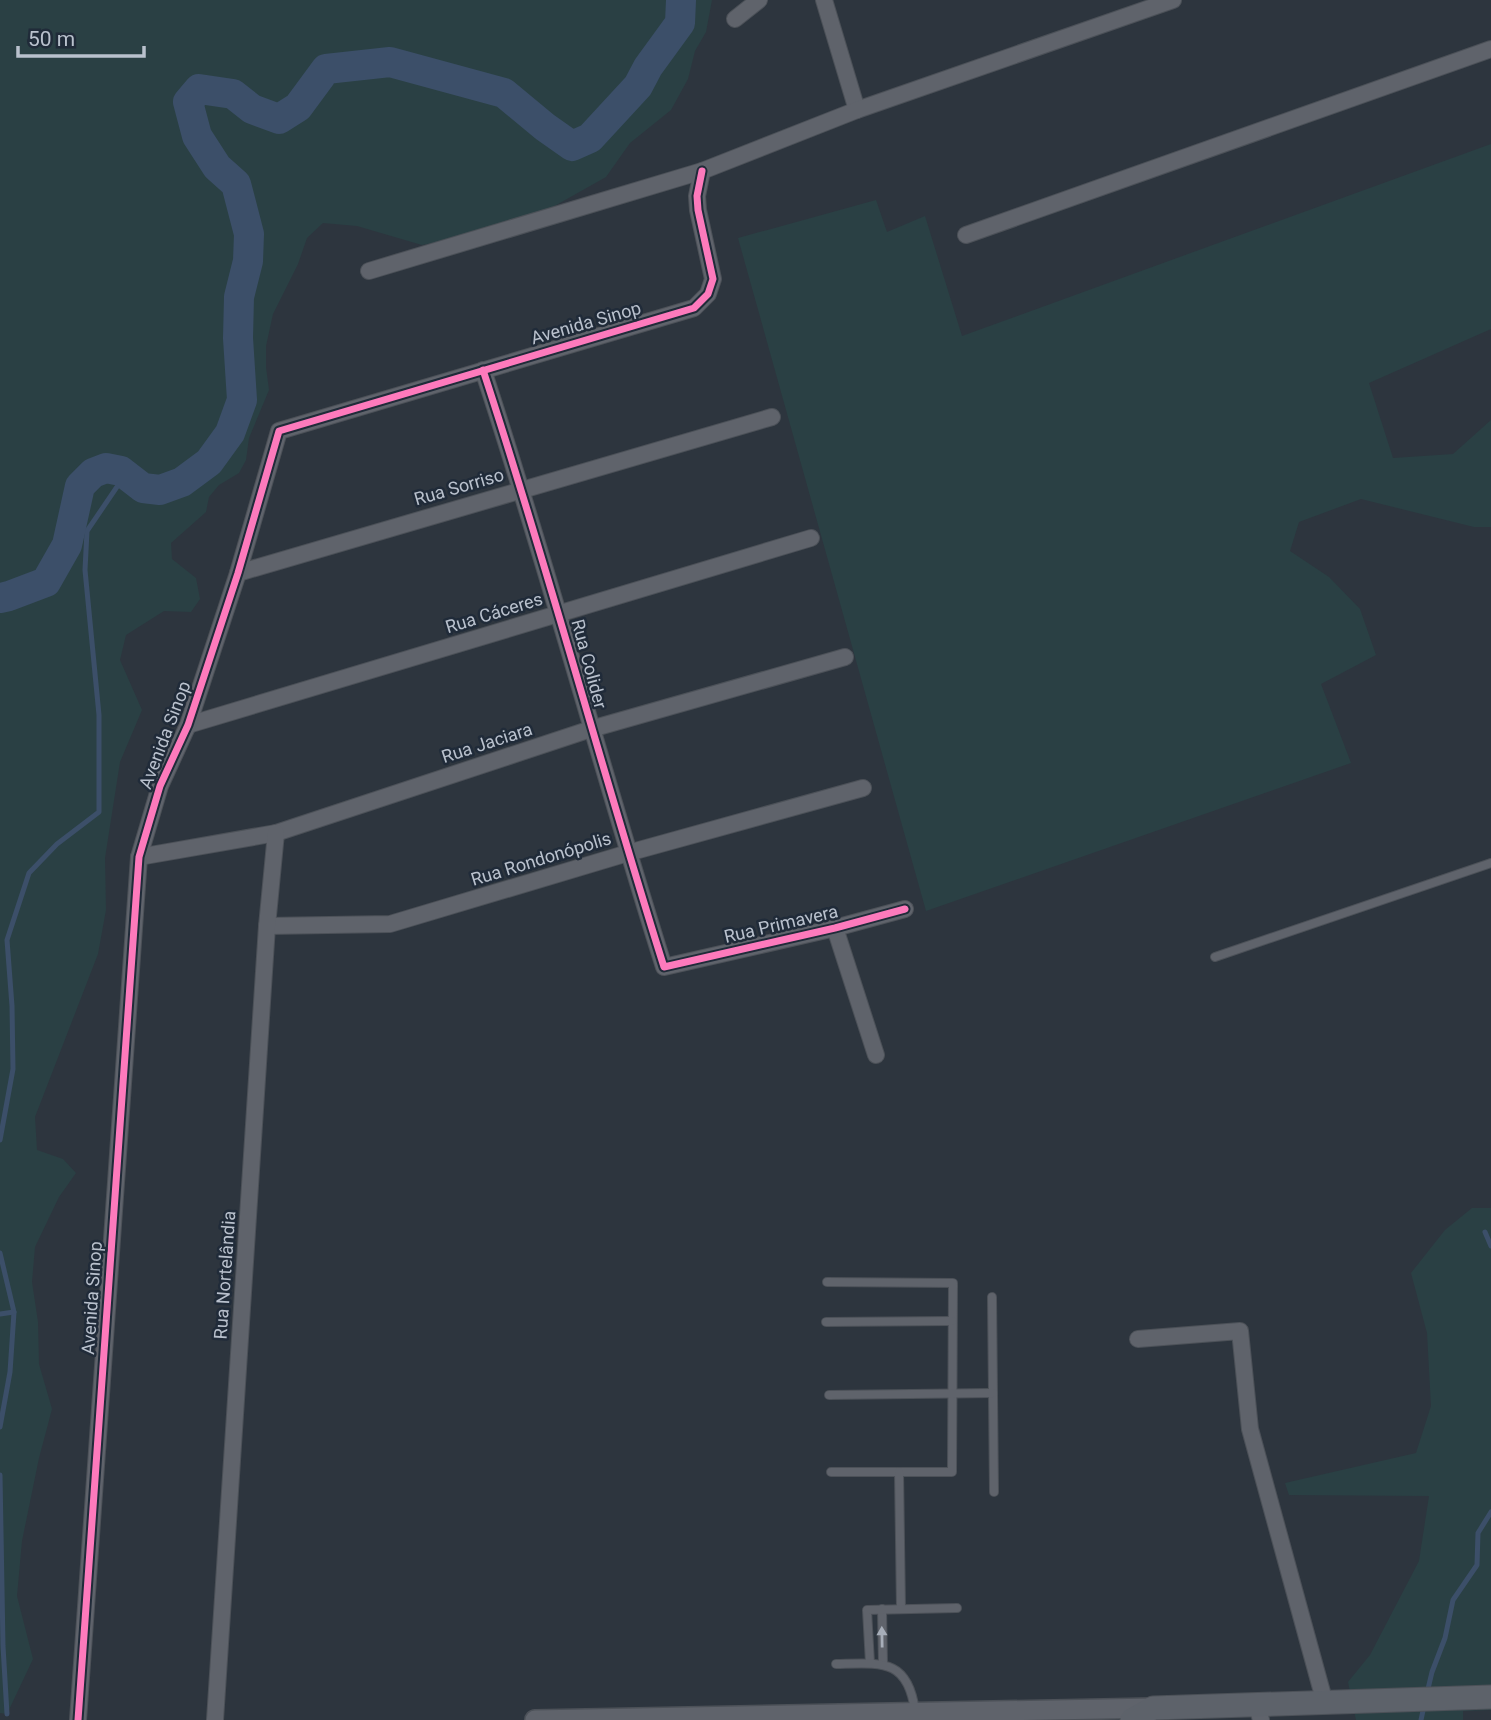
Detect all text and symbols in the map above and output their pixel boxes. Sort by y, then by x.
scale bar [18,14,144,58]
text: 50 m [28,27,75,51]
street label: Avenida Sinop [528,297,643,348]
street label: Rua Sorriso [412,464,506,509]
street label: Rua Cáceres [443,588,545,637]
street label: Rua Colider [567,617,612,711]
street label: Avenida Sinop [134,678,195,792]
street label: Rua Jaciara [439,718,535,767]
street label: Rua Rondonópolis [468,827,614,890]
street label: Rua Primavera [722,900,840,947]
street label: Rua Nortelândia [210,1210,239,1340]
street label: Avenida Sinop [77,1241,106,1355]
one-way arrow [877,1625,888,1647]

